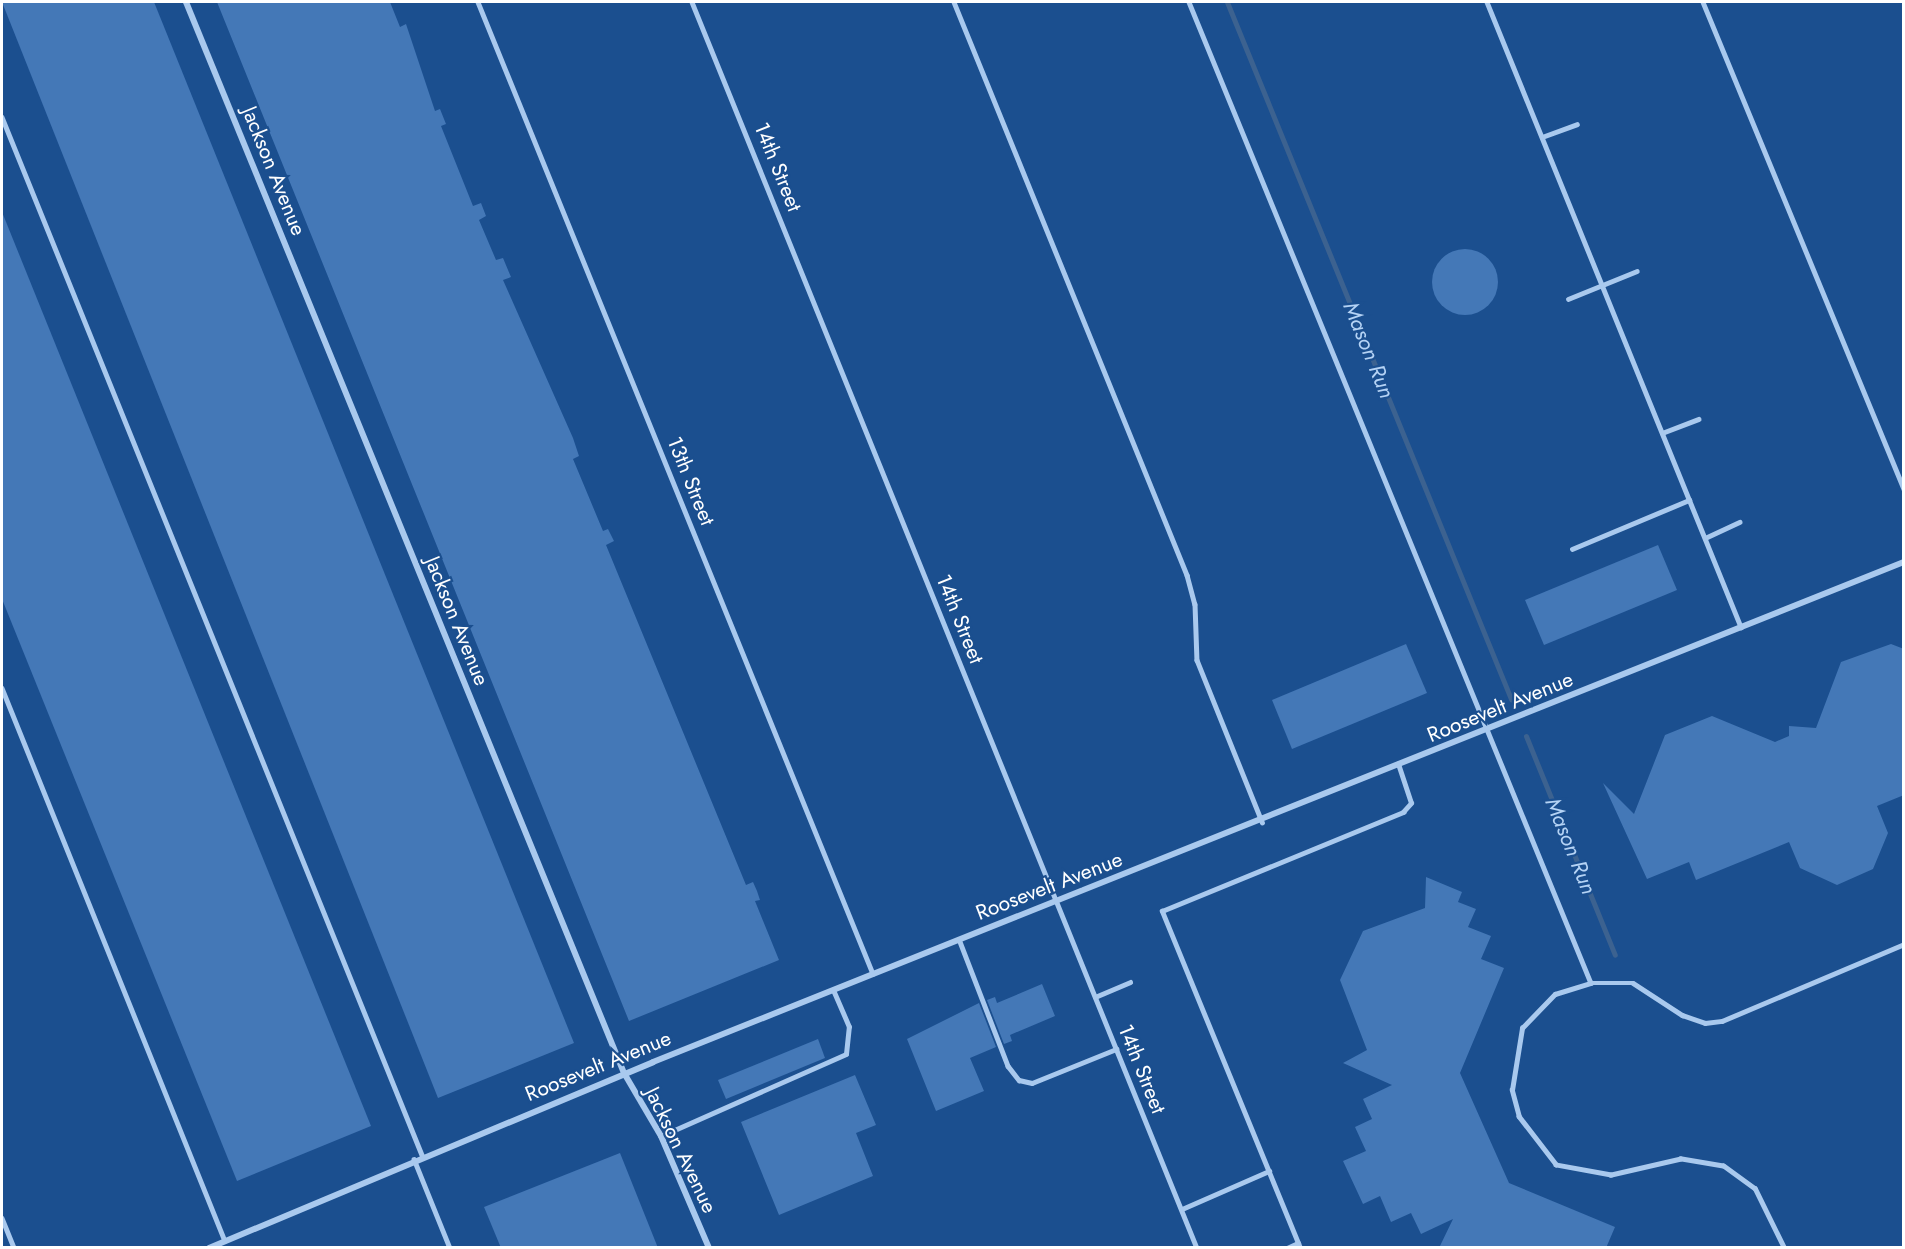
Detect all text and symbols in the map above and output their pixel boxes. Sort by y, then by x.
street label: Jackson Avenue [237,103,311,239]
street label: 14th Street [749,119,807,215]
water label: Mason Run [1338,298,1400,402]
street label: 13th Street [662,433,720,529]
street label: Jackson Avenue [420,553,494,689]
street label: 14th Street [931,571,989,667]
street label: Roosevelt Avenue [1423,666,1577,748]
water label: Mason Run [1540,794,1602,898]
street label: Roosevelt Avenue [972,846,1126,926]
street label: 14th Street [1113,1021,1171,1117]
street label: Roosevelt Avenue [521,1025,675,1107]
street label: Jackson Avenue [640,1083,722,1217]

